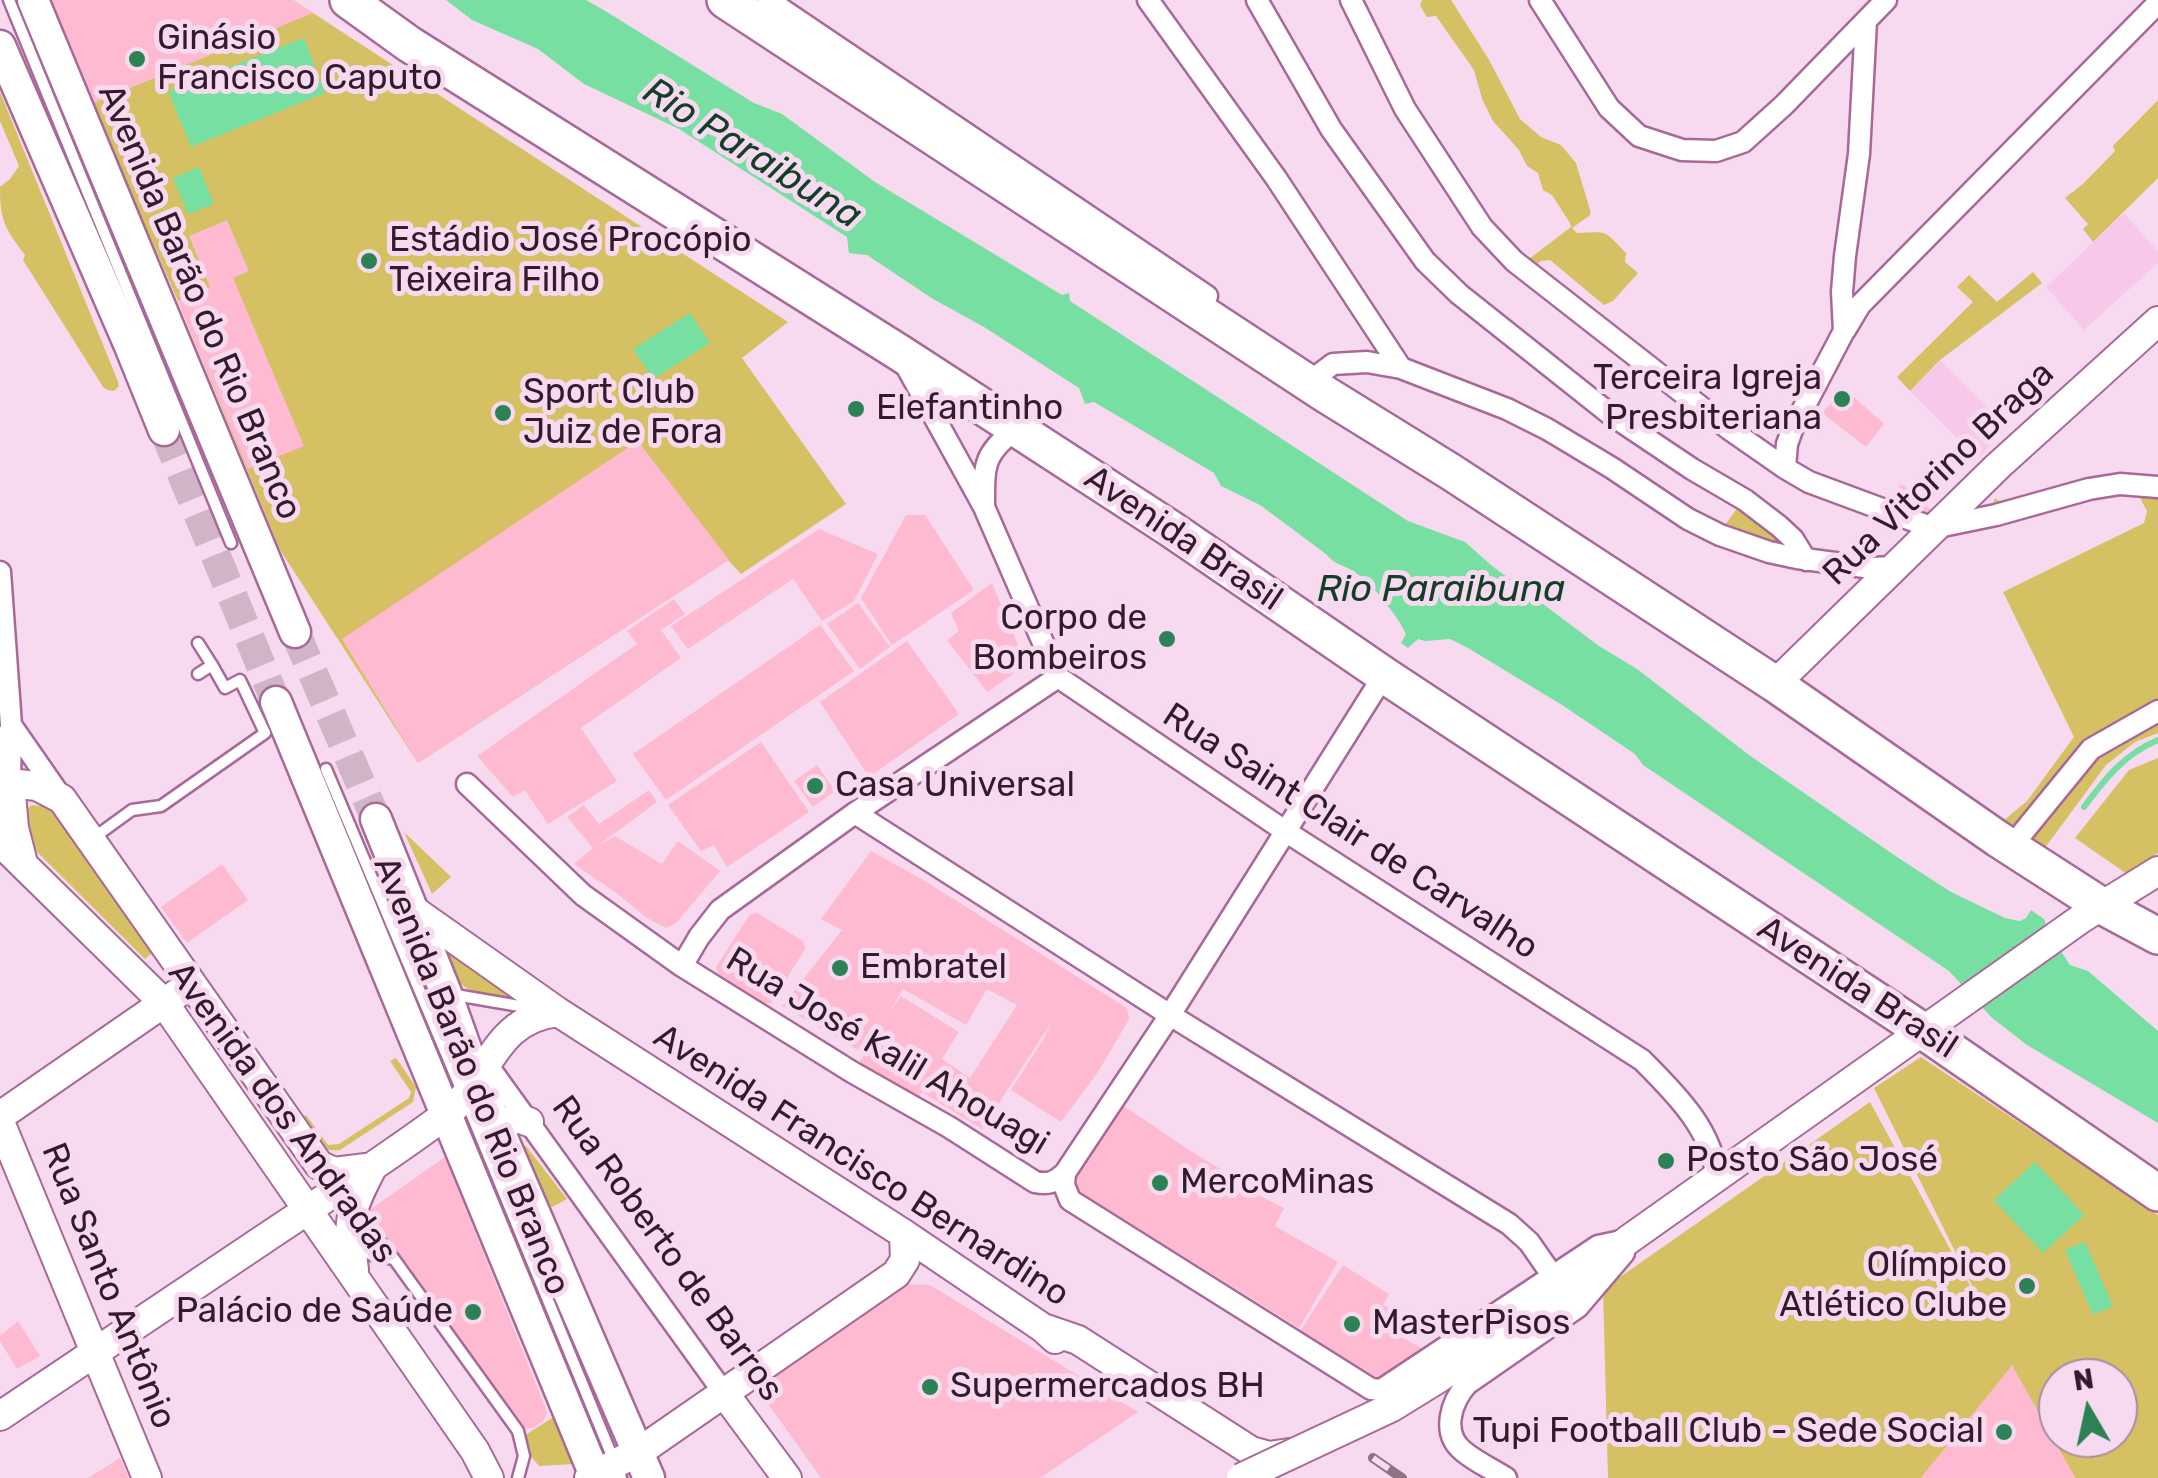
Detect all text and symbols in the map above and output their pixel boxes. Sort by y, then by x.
place label: Ginásio Francisco Caputo [157,18,442,100]
marker: Ginásio Francisco Caputo [126,48,148,70]
water label: Rio Paraibuna [634,69,870,239]
street label: Avenida Barão do Rio Branco [88,78,310,526]
place label: Estádio José Procópio Teixeira Filho [389,220,752,302]
marker: Estádio José Procópio Teixeira Filho [358,250,380,272]
street label: Rua Vitorino Braga [1815,353,2063,595]
place label: Terceira Igreja Presbiteriana [1593,358,1822,440]
place label: Sport Club Juiz de Fora [523,372,722,454]
place label: Elefantinho [876,388,1063,430]
marker: Terceira Igreja Presbiteriana [1831,388,1853,410]
marker: Elefantinho [845,398,867,420]
marker: Sport Club Juiz de Fora [492,402,514,424]
street label: Avenida Brasil [1076,457,1290,621]
water label: Rio Paraibuna [1316,567,1566,613]
place label: Corpo de Bombeiros [973,598,1147,680]
marker: Corpo de Bombeiros [1156,628,1178,650]
street label: Rua Saint Clair de Carvalho [1154,695,1546,969]
place label: Casa Universal [835,765,1075,807]
marker: Casa Universal [804,775,826,797]
street label: Avenida Barão do Rio Branco [364,851,578,1301]
street label: Avenida Brasil [1749,908,1965,1068]
street label: Rua José Kalil Ahouagi [718,939,1056,1165]
place label: Embratel [860,947,1007,989]
street label: Avenida dos Andradas [159,954,405,1272]
marker: Embratel [829,957,851,979]
street label: Avenida Francisco Bernardino [646,1016,1076,1316]
street label: Rua Roberto de Barros [542,1088,792,1410]
street label: Rua Santo Antônio [32,1137,184,1435]
place label: Posto São José [1686,1140,1938,1182]
marker: Posto São José [1655,1150,1677,1172]
place label: MercoMinas [1180,1162,1374,1204]
marker: MercoMinas [1149,1172,1171,1194]
place label: Olímpico Atlético Clube [1779,1245,2007,1327]
marker: Olímpico Atlético Clube [2016,1275,2038,1297]
place label: Palácio de Saúde [176,1291,453,1333]
marker: Palácio de Saúde [462,1301,484,1323]
place label: MasterPisos [1372,1303,1570,1345]
marker: MasterPisos [1341,1313,1363,1335]
north arrow [2038,1358,2138,1458]
text: N [2071,1362,2096,1398]
place label: Supermercados BH [950,1366,1265,1408]
marker: Supermercados BH [919,1376,941,1398]
place label: Tupi Football Club - Sede Social [1472,1411,1984,1453]
marker: Tupi Football Club - Sede Social [1993,1421,2015,1443]

